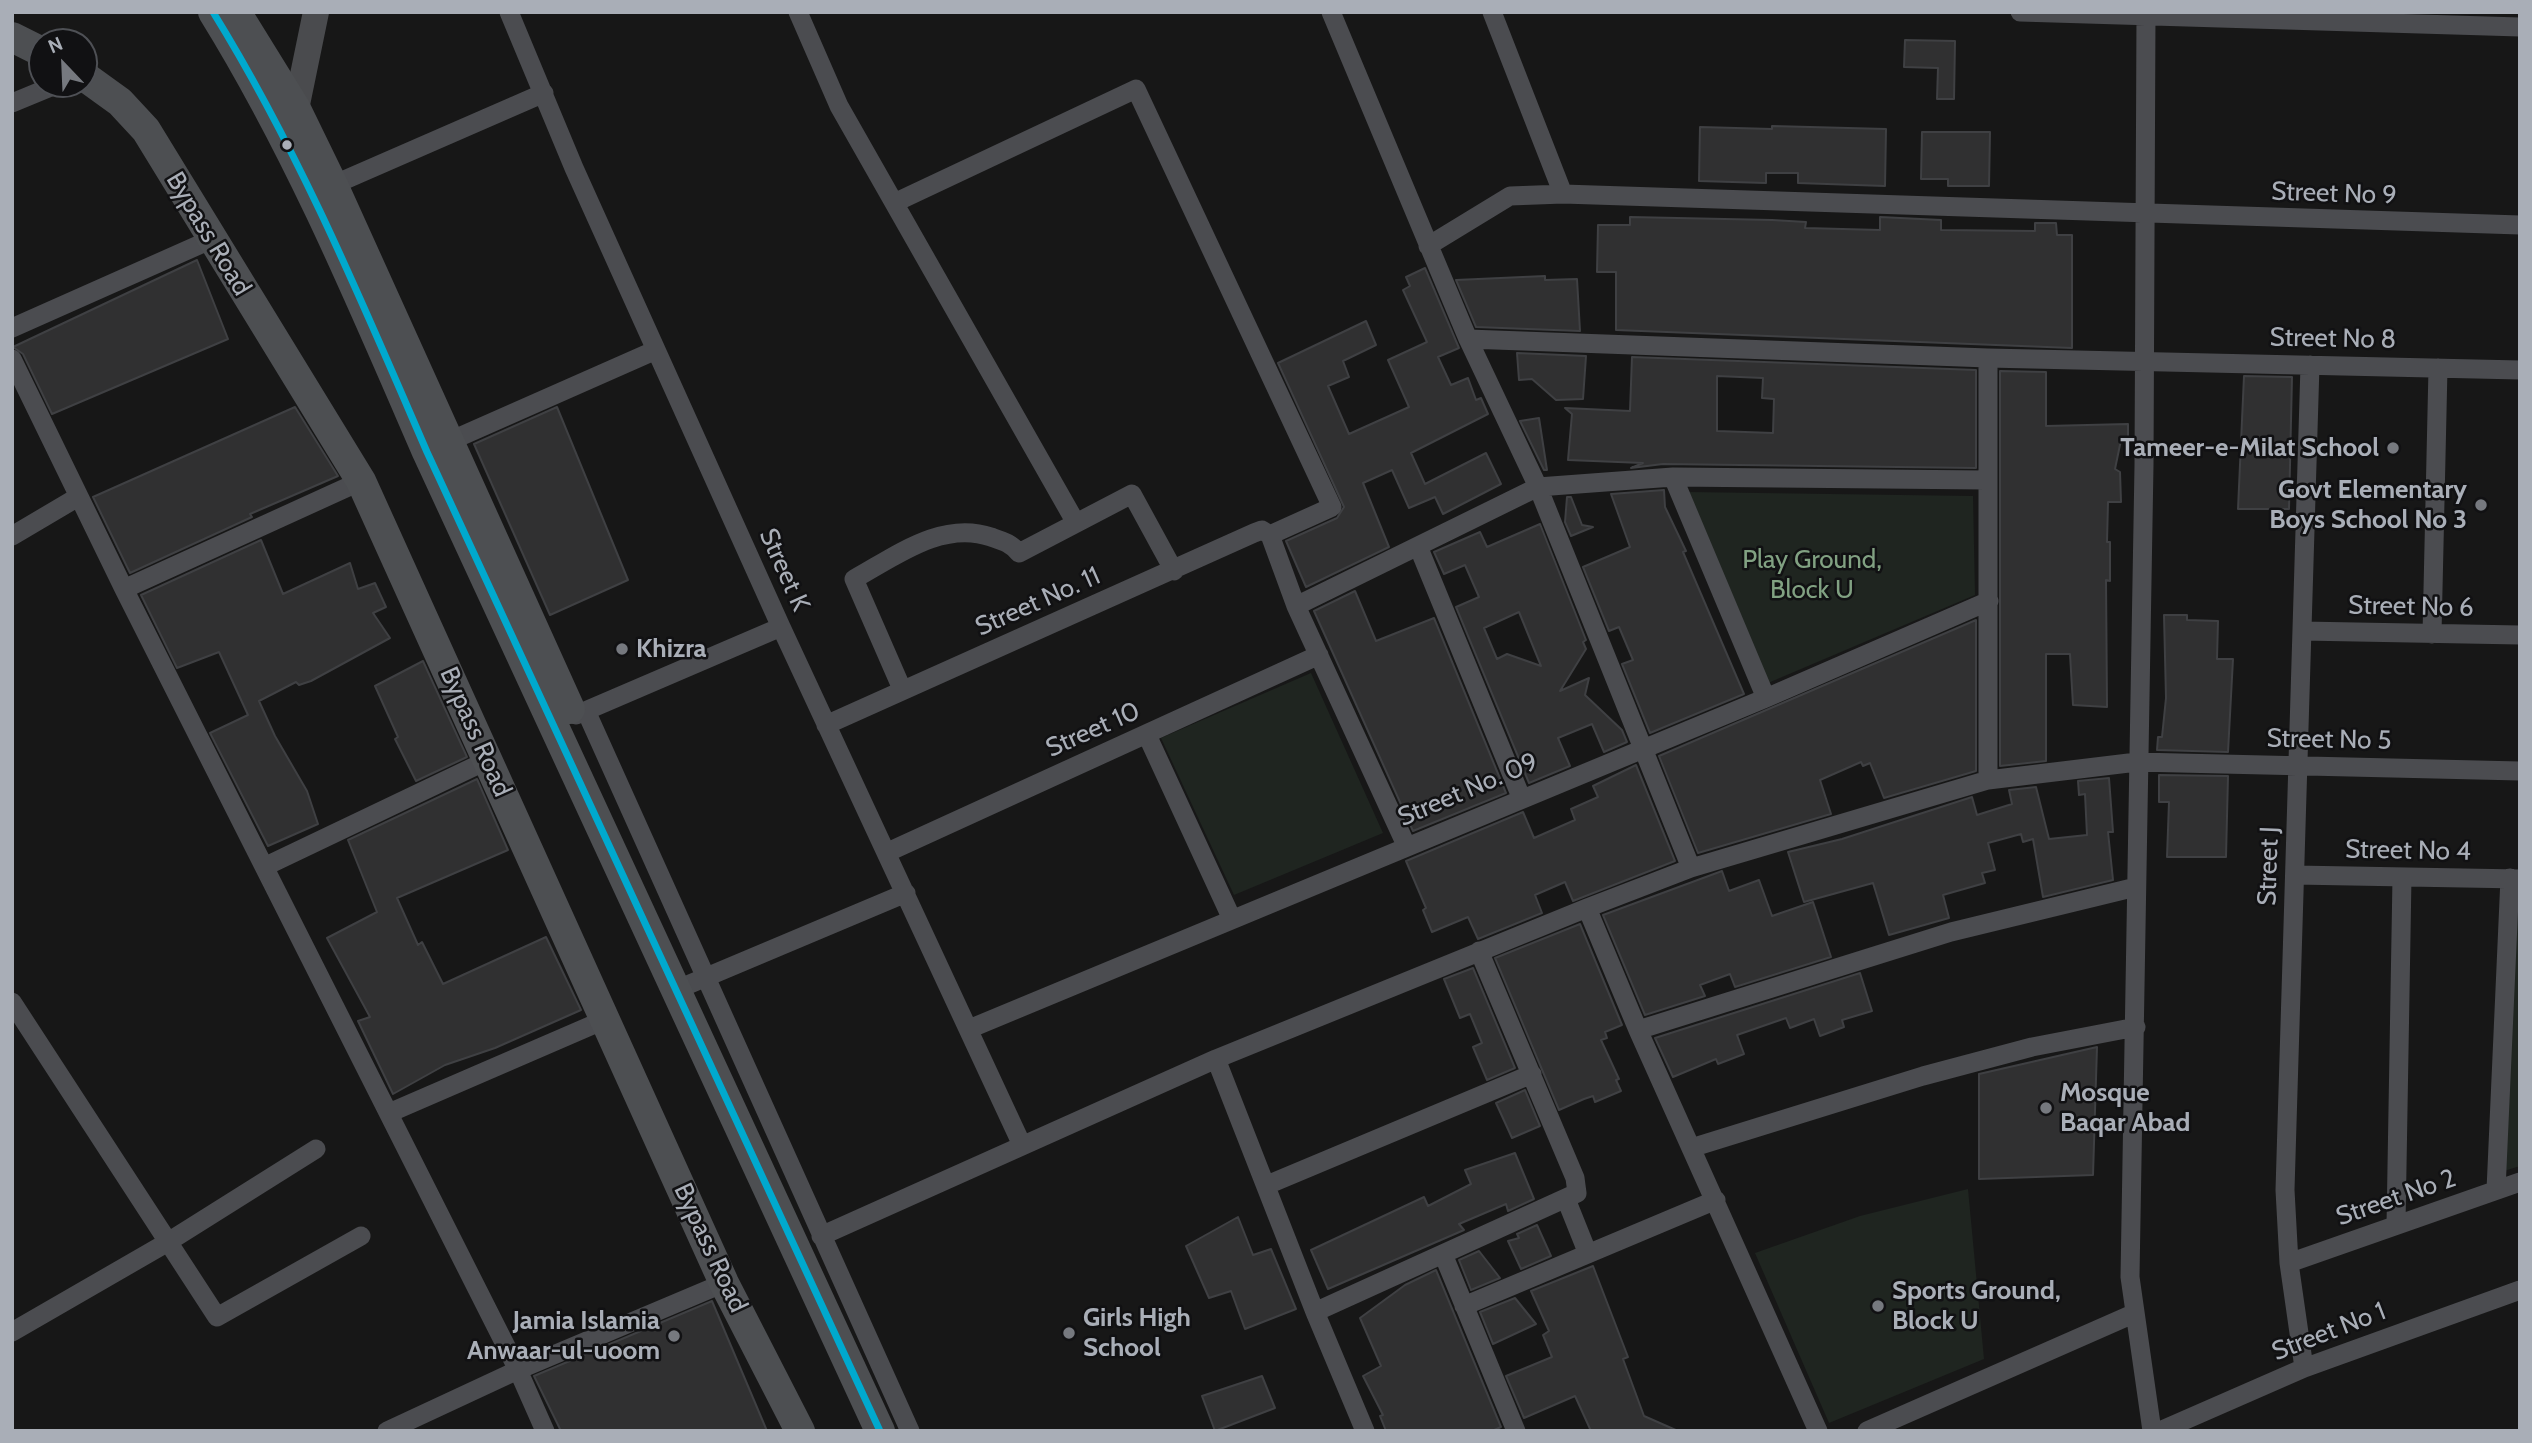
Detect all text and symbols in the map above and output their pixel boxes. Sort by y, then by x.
north arrow [28,28,98,98]
text: N [45,32,66,58]
unlabelled marker [280,138,294,152]
street label: Bypass Road [159,166,257,302]
street label: Street No 9 [2271,176,2397,212]
street label: Street No 8 [2269,322,2397,356]
place label: Tameer-e-Milat School [2120,432,2379,464]
marker: Tameer-e-Milat School [2385,440,2401,456]
place label: Govt Elementary Boys School No 3 [2269,474,2467,536]
marker: Govt Elementary Boys School No 3 [2473,497,2489,513]
street label: Street K [752,524,816,616]
park label: Play Ground, Block U [1742,544,1882,606]
street label: Street No. 11 [971,561,1105,643]
street label: Street No 6 [2348,590,2474,624]
place label: Khizra [636,633,707,665]
marker: Khizra [614,641,630,657]
street label: Bypass Road [433,662,517,802]
street label: Street 10 [1041,696,1145,764]
street label: Street No 5 [2266,723,2392,757]
street label: Street No. 09 [1393,747,1543,833]
street label: Street J [2252,826,2286,906]
street label: Street No 4 [2345,834,2471,868]
place label: Mosque Baqar Abad [2060,1077,2190,1138]
marker: Mosque Baqar Abad [2038,1100,2054,1116]
street label: Street No 2 [2332,1163,2460,1233]
street label: Bypass Road [667,1178,753,1318]
place label: Sports Ground, Block U [1892,1275,2061,1336]
street label: Street No 1 [2268,1296,2390,1368]
marker: Sports Ground, Block U [1870,1298,1886,1314]
place label: Girls High School [1083,1302,1191,1364]
place label: Jamia Islamia Anwaar-ul-uoom [467,1305,660,1366]
marker: Girls High School [1061,1325,1077,1341]
marker: Jamia Islamia Anwaar-ul-uoom [666,1328,682,1344]

